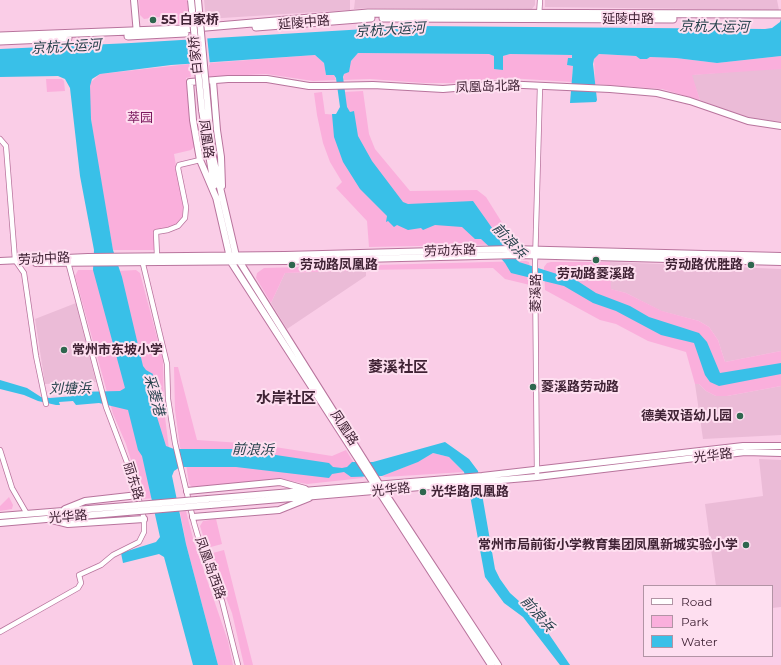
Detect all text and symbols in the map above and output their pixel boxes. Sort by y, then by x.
street label: 延陵中路 [602,11,654,27]
place label: 55 白家桥 [161,12,219,28]
street label: 延陵中路 [277,13,331,33]
marker: 55 白家桥 [148,15,158,25]
water label: 京杭大运河 [679,18,749,36]
water label: 京杭大运河 [355,20,425,40]
street label: 白家桥 [186,35,206,75]
water label: 京杭大运河 [31,37,101,57]
street label: 凤凰岛北路 [455,78,521,96]
park label: 萃园 [127,110,153,126]
street label: 凤凰路 [196,119,216,159]
water label: 前浪浜 [489,220,529,262]
street label: 劳动东路 [424,242,476,260]
street label: 劳动中路 [18,250,70,268]
marker: 劳动路菱溪路 [591,255,601,265]
place label: 劳动路凤凰路 [300,257,378,273]
place label: 劳动路优胜路 [665,257,743,273]
marker: 劳动路凤凰路 [287,260,297,270]
marker: 劳动路优胜路 [746,260,756,270]
place label: 劳动路菱溪路 [557,266,635,282]
street label: 菱溪路 [528,274,544,312]
place label: 常州市东坡小学 [72,342,163,358]
marker: 常州市东坡小学 [59,345,69,355]
district label: 菱溪社区 [368,359,428,377]
water label: 采菱港 [140,373,168,417]
place label: 菱溪路劳动路 [541,379,619,395]
water label: 刘塘浜 [49,380,91,398]
marker: 菱溪路劳动路 [528,382,538,392]
district label: 水岸社区 [256,390,316,408]
street label: 凤凰路 [327,407,361,449]
place label: 德美双语幼儿园 [641,408,732,424]
marker: 德美双语幼儿园 [735,411,745,421]
water label: 前浪浜 [232,441,274,459]
street label: 光华路 [693,446,733,466]
street label: 丽东路 [120,460,146,502]
street label: 光华路 [371,480,411,500]
place label: 光华路凤凰路 [431,484,509,500]
marker: 光华路凤凰路 [418,487,428,497]
street label: 光华路 [48,508,88,526]
street label: 凤凰岛西路 [192,535,228,601]
place label: 常州市局前街小学教育集团凤凰新城实验小学 [478,537,738,553]
marker: 常州市局前街小学教育集团凤凰新城实验小学 [741,540,751,550]
legend [643,585,773,657]
water label: 前浪浜 [517,593,557,635]
text: Road [681,594,712,609]
text: Park [681,614,708,629]
text: Water [681,634,717,649]

